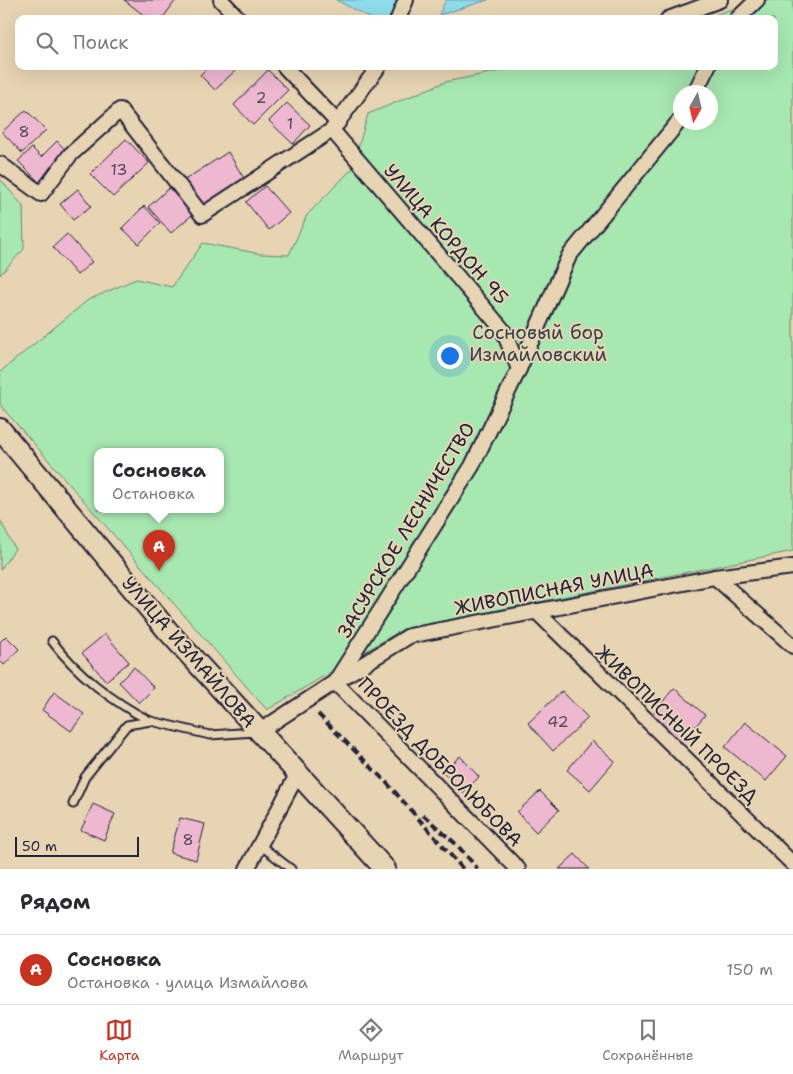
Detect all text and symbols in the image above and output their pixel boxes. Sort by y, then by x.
search box [15,15,778,70]
icon: search [33,29,61,57]
text: Поиск [73,30,128,55]
north arrow [673,85,718,130]
house number: 2 [255,87,267,108]
house number: 1 [287,113,293,134]
house number: 8 [18,121,30,142]
house number: 13 [110,159,128,180]
street label: УЛИЦА КОРДОН 95 [378,159,514,309]
park label: Сосновый бор Измайловский [469,320,607,367]
your location [437,343,463,369]
street label: ЗАСУРСКОЕ ЛЕСНИЧЕСТВО [332,418,480,642]
popup [94,448,224,513]
text: Сосновка [112,458,206,483]
text: Остановка [112,483,195,504]
pin: A [143,530,175,571]
street label: ЖИВОПИСНАЯ УЛИЦА [452,557,656,621]
street label: УЛИЦА ИЗМАЙЛОВА [116,571,262,733]
street label: ЖИВОПИСНЫЙ ПРОЕЗД [590,640,764,809]
street label: ПРОЕЗД ДОБРОЛЮБОВА [352,672,528,852]
house number: 42 [547,711,569,732]
house number: 8 [182,829,194,850]
scale bar [15,834,139,857]
text: 50 m [22,837,57,855]
text: Рядом [20,888,90,916]
text: Сосновка [67,947,161,972]
text: A [30,959,42,980]
text: 150 m [726,959,773,980]
text: Остановка · улица Измайлова [67,972,308,993]
tab: Карта [99,1016,139,1064]
tab: Маршрут [338,1016,403,1064]
tab: Сохранённые [602,1016,694,1064]

